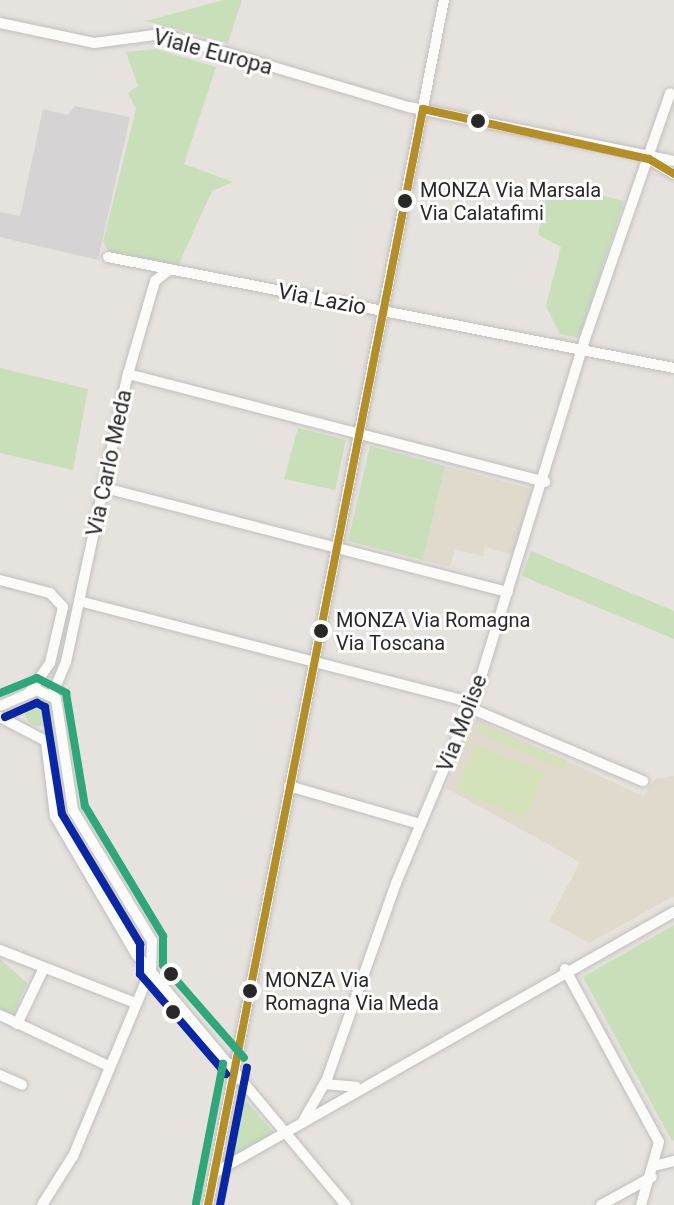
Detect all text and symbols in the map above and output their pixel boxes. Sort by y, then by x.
street label: Viale Europa [150,23,276,81]
unlabelled marker [470,113,486,129]
place label: MONZA Via Marsala Via Calatafimi [420,178,601,225]
marker: MONZA Via Marsala Via Calatafimi [397,193,413,209]
street label: Via Lazio [276,278,368,320]
street label: Via Carlo Meda [81,387,137,539]
place label: MONZA Via Romagna Via Toscana [336,608,530,655]
marker: MONZA Via Romagna Via Toscana [313,623,329,639]
street label: Via Molise [431,671,493,775]
unlabelled marker [163,966,179,982]
place label: MONZA Via Romagna Via Meda [265,968,439,1015]
marker: MONZA Via Romagna Via Meda [242,983,258,999]
unlabelled marker [165,1004,181,1020]

